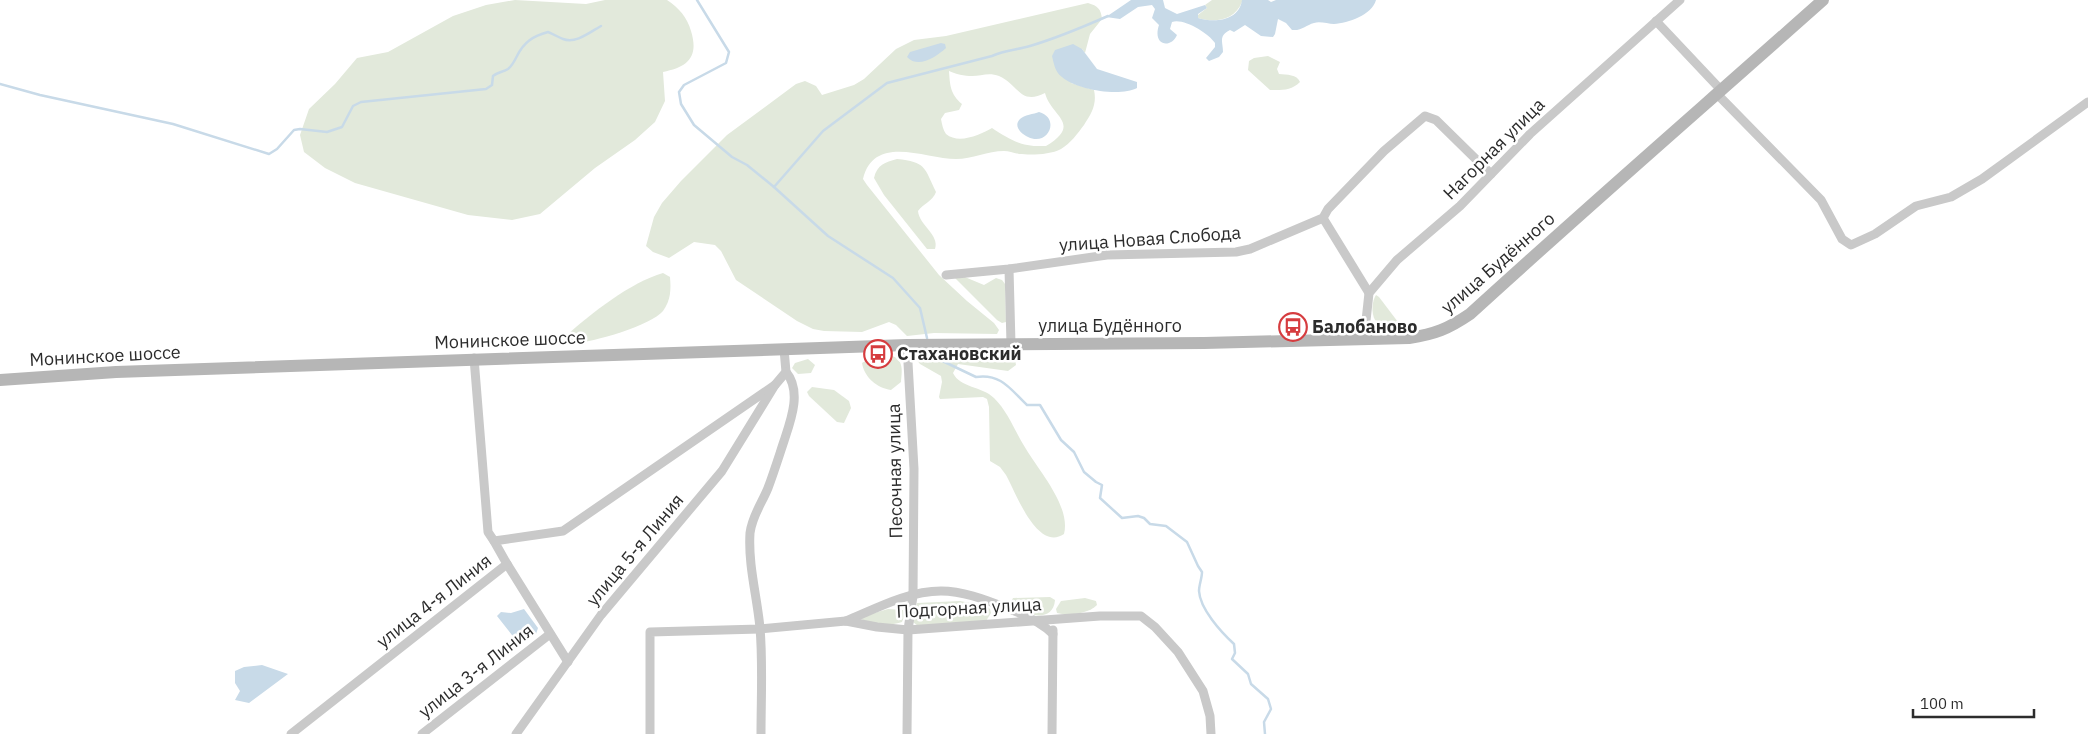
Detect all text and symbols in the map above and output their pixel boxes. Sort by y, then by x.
street label: Нагорная улица [1438,93,1550,204]
street label: улица Будённого [1436,207,1559,318]
street label: улица Новая Слобода [1058,221,1242,256]
bus stop icon: Балобаново [1278,312,1308,342]
street label: улица Будённого [1038,314,1182,337]
place label: Балобаново [1312,315,1417,338]
street label: Монинское шоссе [434,325,586,354]
bus stop icon: Стахановский [863,339,893,369]
street label: Монинское шоссе [29,340,181,371]
place label: Стахановский [897,342,1021,365]
street label: Песочная улица [882,403,907,539]
street label: улица 5-я Линия [581,489,688,611]
street label: улица 4-я Линия [372,549,496,653]
street label: Подгорная улица [896,592,1042,623]
street label: улица 3-я Линия [414,619,538,723]
scale bar [1913,686,2034,718]
text: 100 m [1920,694,1964,713]

